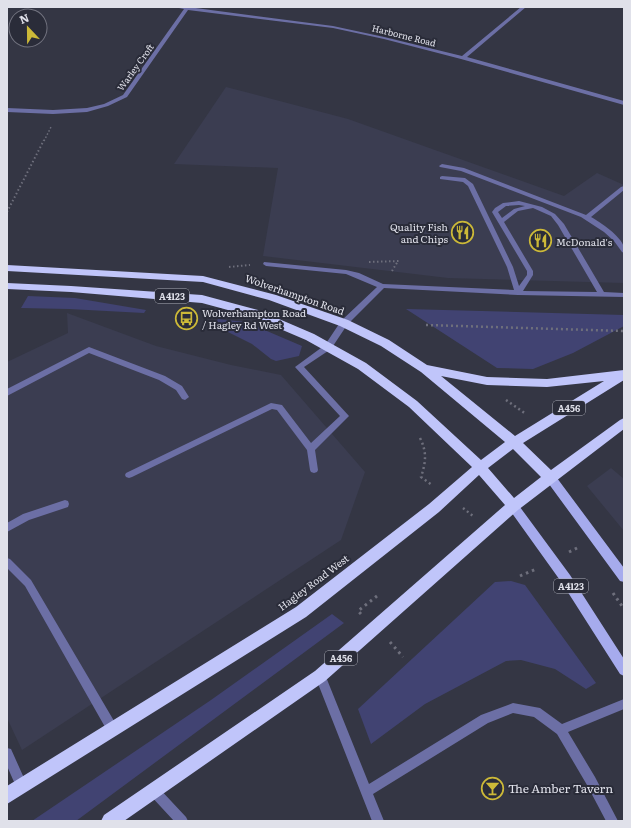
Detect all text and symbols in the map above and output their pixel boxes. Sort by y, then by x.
north arrow [8,8,48,48]
text: N [17,9,31,27]
street label: Harborne Road [371,20,438,50]
street label: Warley Croft [113,40,157,94]
place label: Quality Fish and Chips [390,219,448,246]
restaurant icon: Quality Fish and Chips [450,219,476,245]
restaurant icon: McDonald's [528,228,554,254]
place label: McDonald's [556,234,613,249]
street label: Wolverhampton Road [243,270,347,318]
road number: A4123 [155,289,189,303]
bus stop icon: Wolverhampton Road / Hagley Rd West [173,305,199,331]
place label: Wolverhampton Road / Hagley Rd West [202,305,306,332]
road number: A456 [553,401,585,415]
street label: Hagley Road West [275,550,351,614]
road number: A4123 [554,579,588,593]
road number: A456 [325,651,357,665]
bar icon: The Amber Tavern [479,775,505,801]
place label: The Amber Tavern [508,779,613,797]

